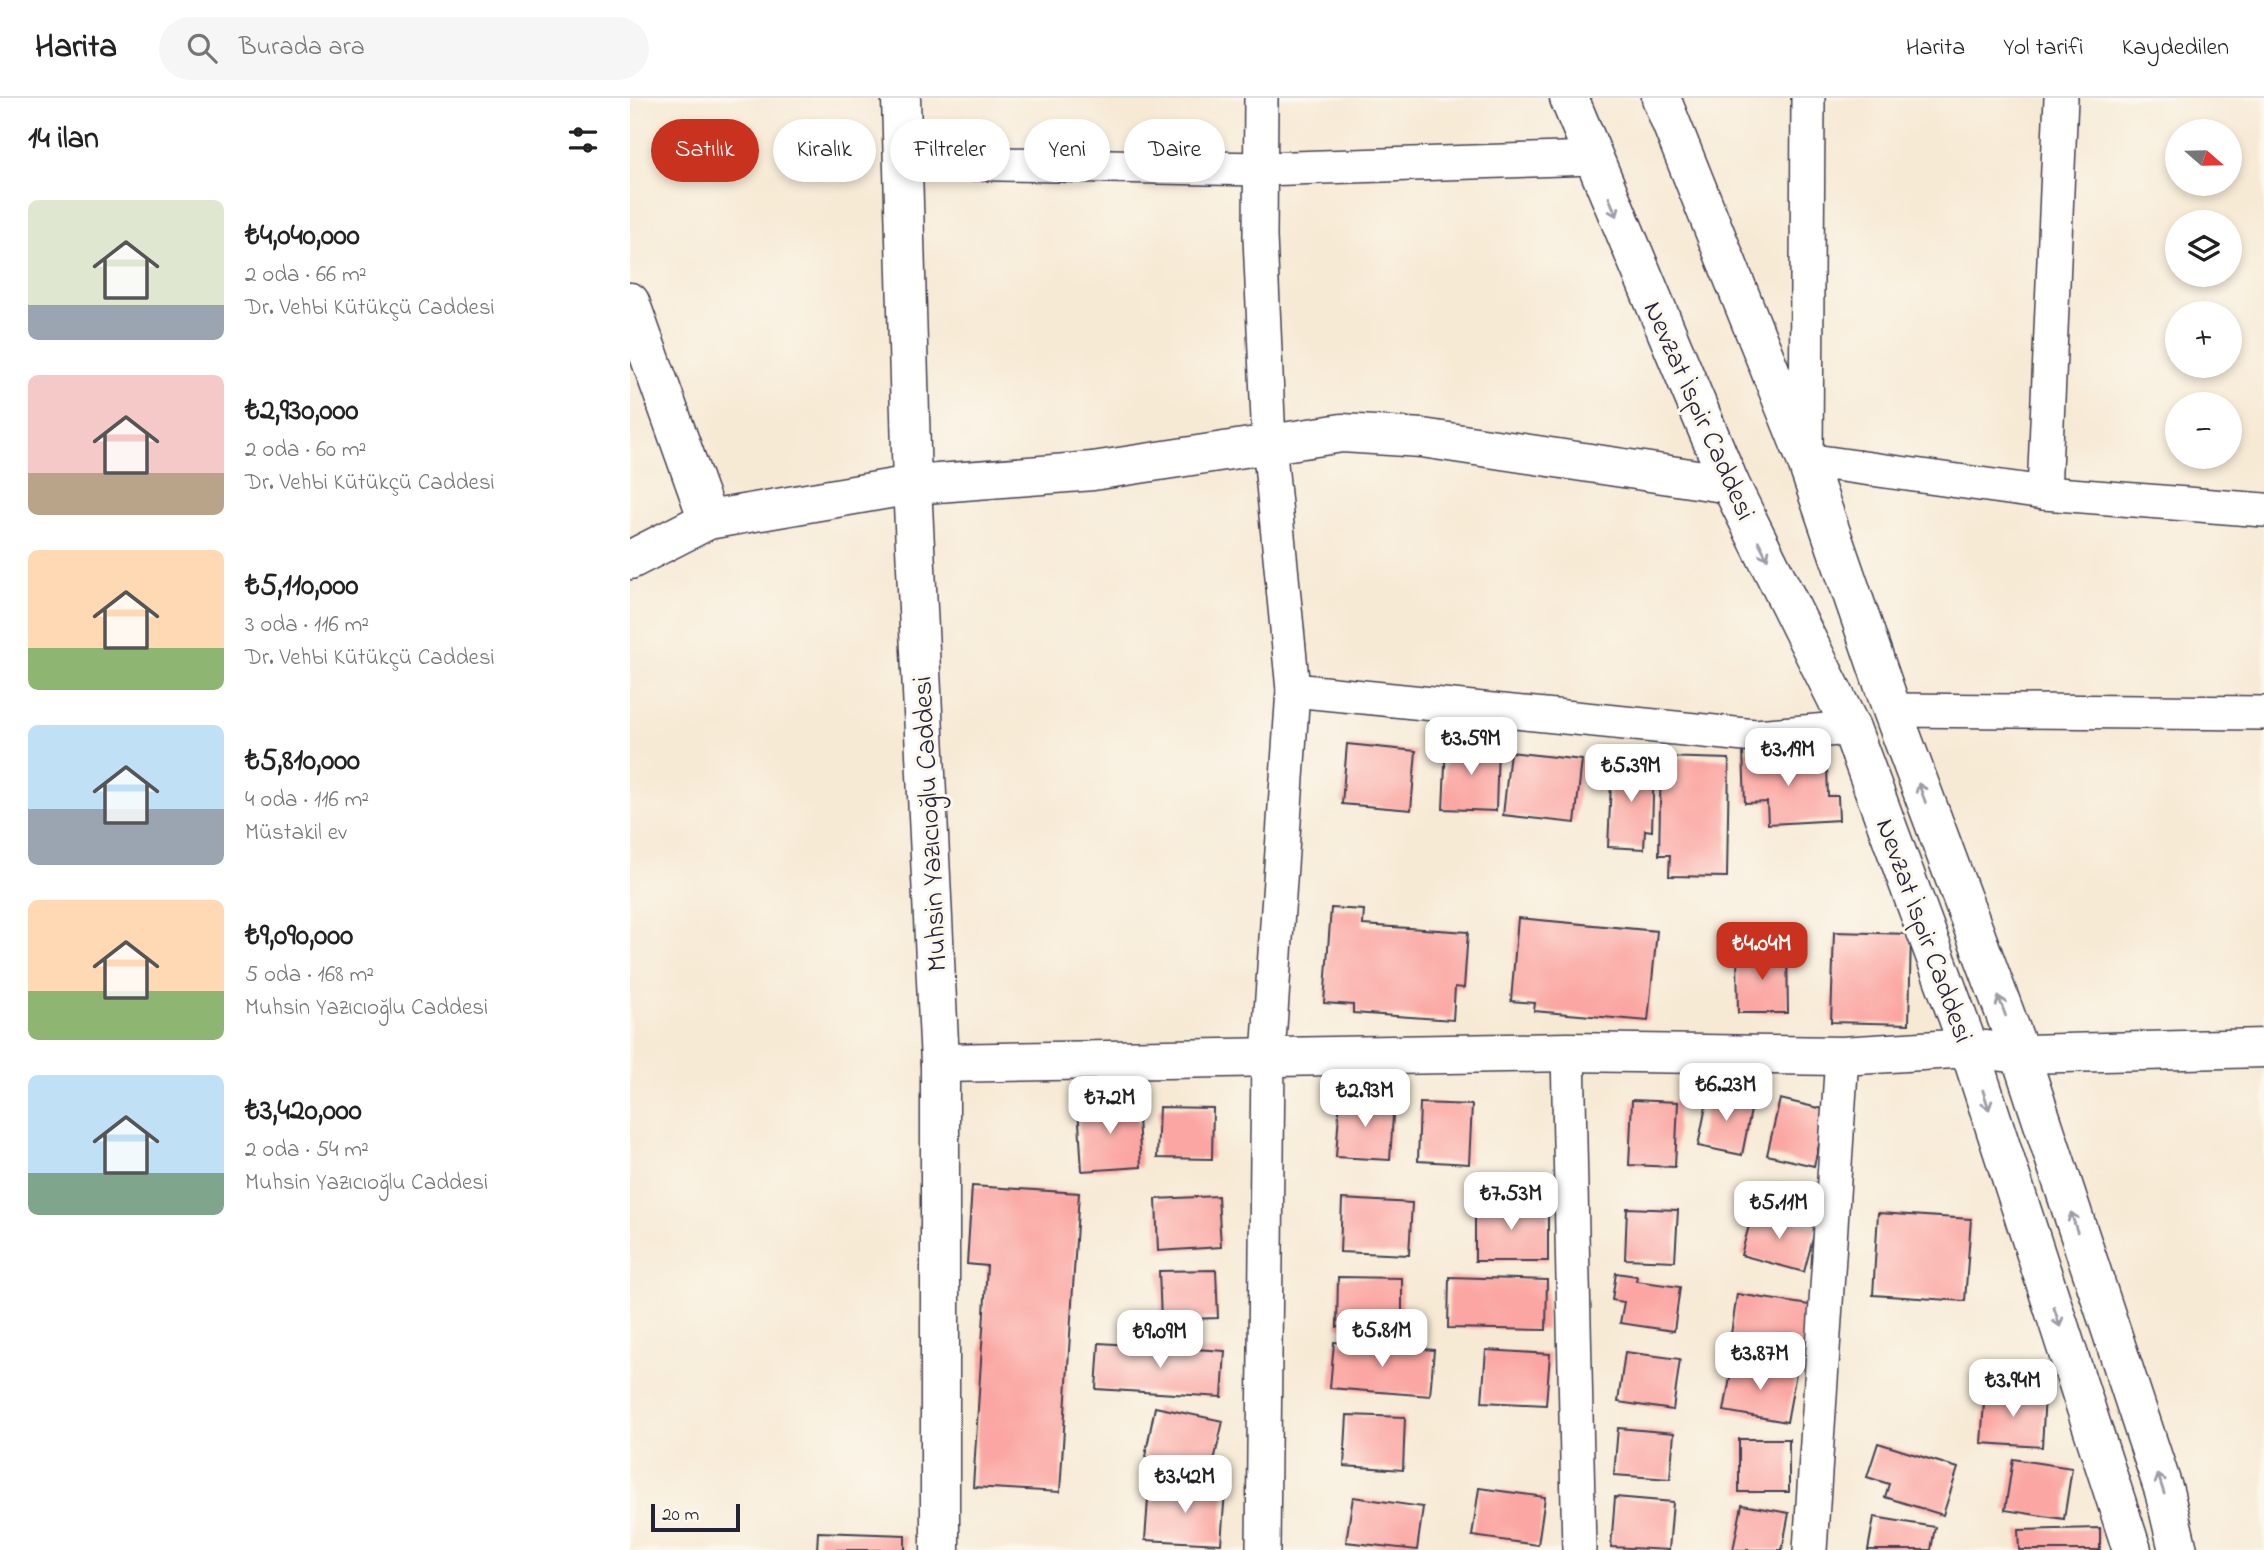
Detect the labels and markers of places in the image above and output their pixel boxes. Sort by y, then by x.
pin: ₺3.59M [1414,718,1528,777]
pin: ₺3.19M [1731,728,1845,788]
pin: ₺5.39M [1574,744,1688,804]
pin: ₺4.04M [1705,922,1819,982]
pin: ₺6.23M [1669,1063,1783,1123]
pin: ₺2.93M [1308,1070,1422,1129]
pin: ₺7.2M [1061,1076,1159,1136]
pin: ₺7.53M [1454,1172,1568,1232]
pin: ₺5.11M [1722,1182,1836,1241]
pin: ₺9.09M [1103,1310,1217,1370]
pin: ₺5.81M [1325,1310,1439,1369]
pin: ₺3.87M [1703,1332,1817,1392]
pin: ₺3.94M [1956,1360,2070,1419]
pin: ₺3.42M [1128,1456,1242,1515]

